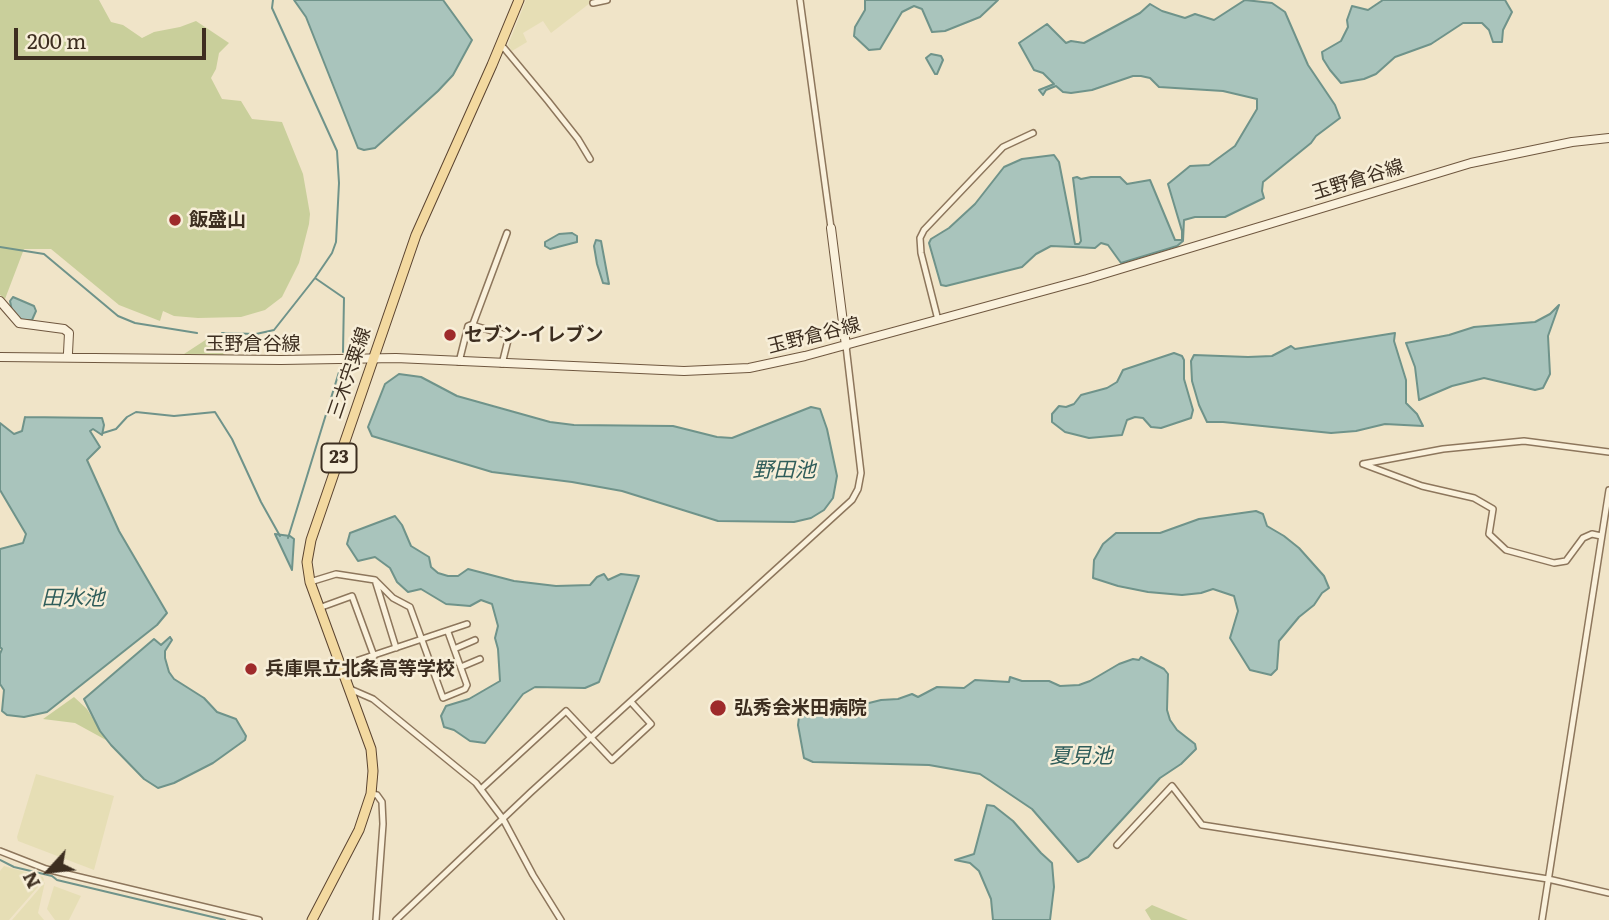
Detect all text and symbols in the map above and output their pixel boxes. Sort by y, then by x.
scale bar [18,14,210,58]
text: 200 m [27,24,87,55]
street label: 玉野倉谷線 [1309,155,1407,205]
place label: 飯盛山 [189,209,246,231]
marker: 飯盛山 [167,212,183,228]
street label: 玉野倉谷線 [765,313,863,359]
street label: 三木宍粟線 [324,324,376,422]
place label: セブン-イレブン [464,324,603,346]
marker: セブン-イレブン [442,327,458,343]
street label: 玉野倉谷線 [206,333,300,355]
road number: 23 [322,444,356,472]
water label: 野田池 [753,458,815,484]
water label: 田水池 [42,586,104,612]
place label: 兵庫県立北条高等学校 [265,658,455,680]
marker: 兵庫県立北条高等学校 [243,661,259,677]
place label: 弘秀会米田病院 [734,697,867,719]
marker: 弘秀会米田病院 [708,698,728,718]
water label: 夏見池 [1050,744,1112,770]
north arrow [14,836,84,906]
text: N [14,867,46,894]

